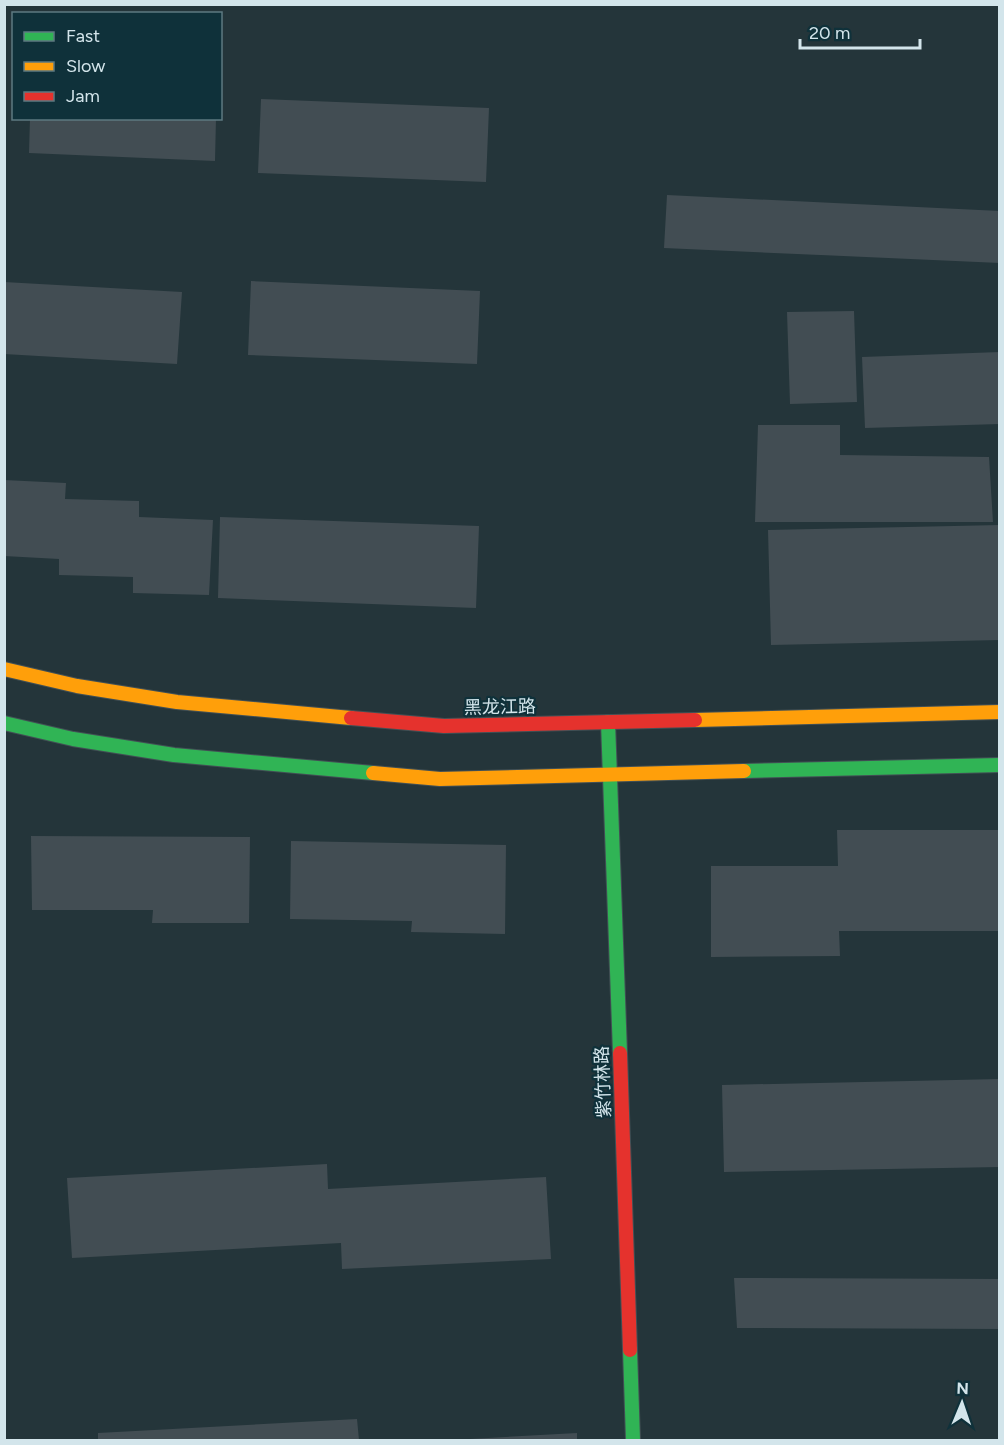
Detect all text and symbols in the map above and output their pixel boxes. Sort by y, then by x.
legend [12,12,222,120]
scale bar [800,12,920,50]
text: 20 m [809,22,850,44]
text: Fast [66,25,100,47]
text: Slow [66,55,105,77]
text: Jam [66,85,100,107]
street label: 黑龙江路 [464,695,536,719]
street label: 紫竹林路 [591,1046,615,1118]
north arrow [932,1373,992,1433]
text: N [956,1379,969,1398]

